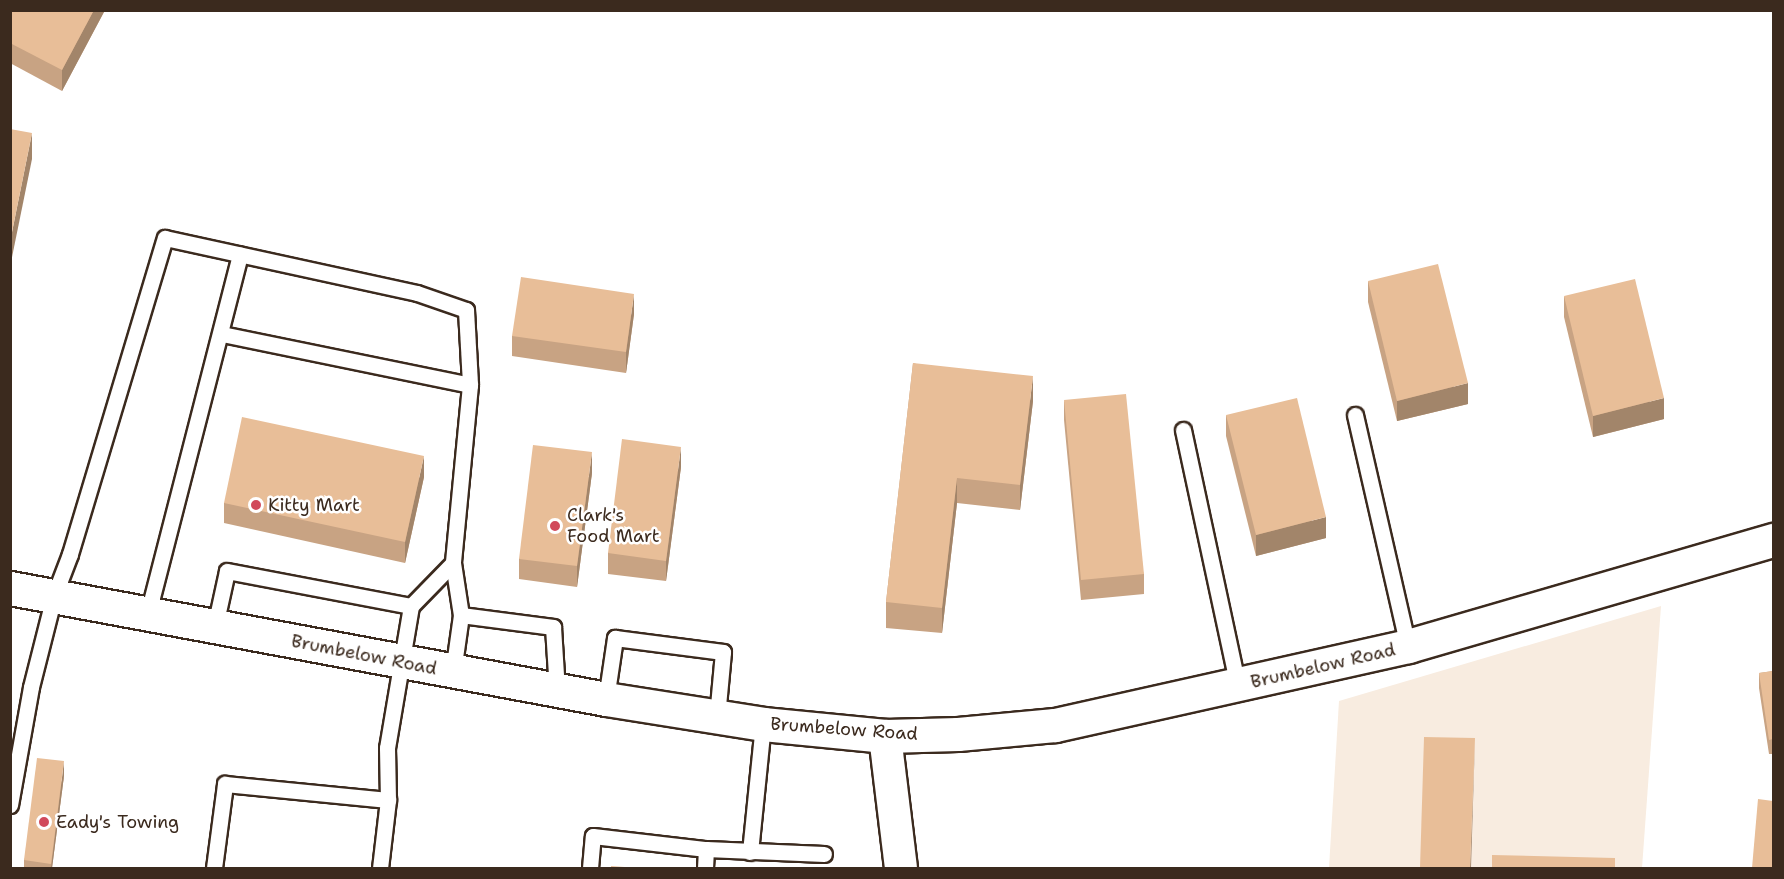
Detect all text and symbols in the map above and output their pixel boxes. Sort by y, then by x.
place label: Kitty Mart [268,494,360,516]
marker: Kitty Mart [249,498,263,512]
place label: Clark's Food Mart [567,505,660,548]
marker: Clark's Food Mart [548,519,562,533]
street label: Brumbelow Road [289,630,439,680]
street label: Brumbelow Road [1249,639,1397,693]
street label: Brumbelow Road [770,713,918,745]
place label: Eady's Towing [56,811,179,833]
marker: Eady's Towing [37,815,51,829]

